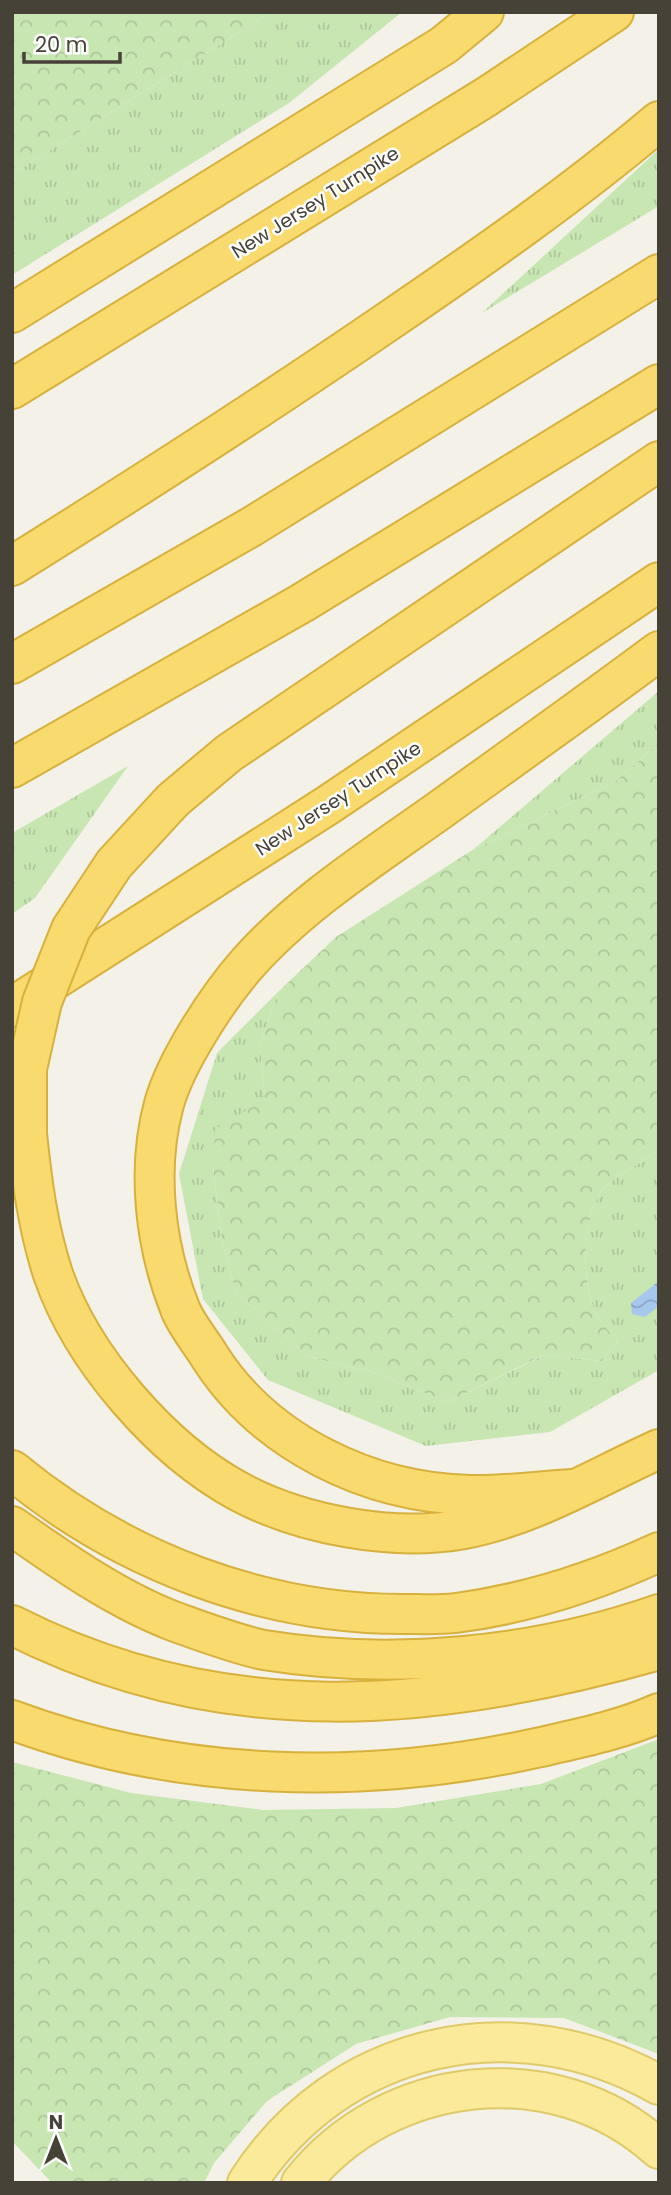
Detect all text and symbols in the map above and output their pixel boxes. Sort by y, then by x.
scale bar [24,21,121,65]
text: 20 m [35,30,88,59]
street label: New Jersey Turnpike [226,140,404,265]
street label: New Jersey Turnpike [250,735,427,862]
north arrow [21,2104,91,2174]
text: N [49,2109,63,2136]

